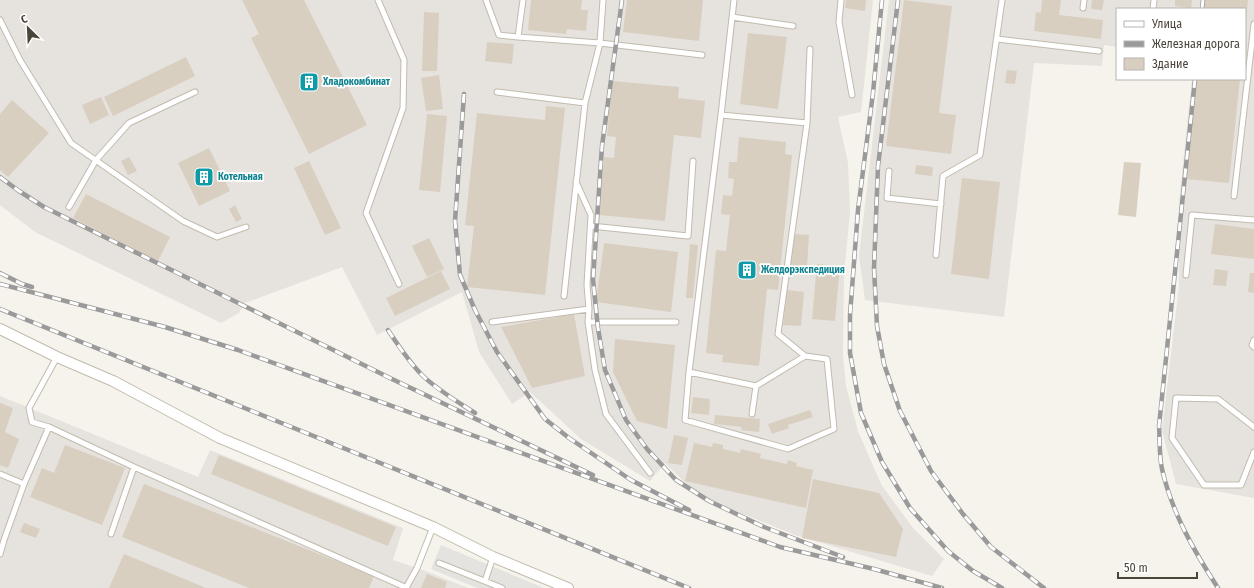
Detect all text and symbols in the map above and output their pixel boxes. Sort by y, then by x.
north arrow [8,8,48,48]
legend [1116,8,1246,80]
text: С [19,12,30,26]
text: Улица [1151,17,1182,31]
text: Железная дорога [1152,37,1240,51]
text: Здание [1152,57,1188,71]
building icon: Хладокомбинат [298,71,320,93]
place label: Хладокомбинат [322,76,391,88]
building icon: Котельная [193,166,215,188]
place label: Котельная [218,171,263,183]
building icon: Желдорэкспедиция [736,259,758,281]
place label: Желдорэкспедиция [760,264,845,276]
scale bar [1118,554,1197,580]
text: 50 m [1124,561,1148,575]

